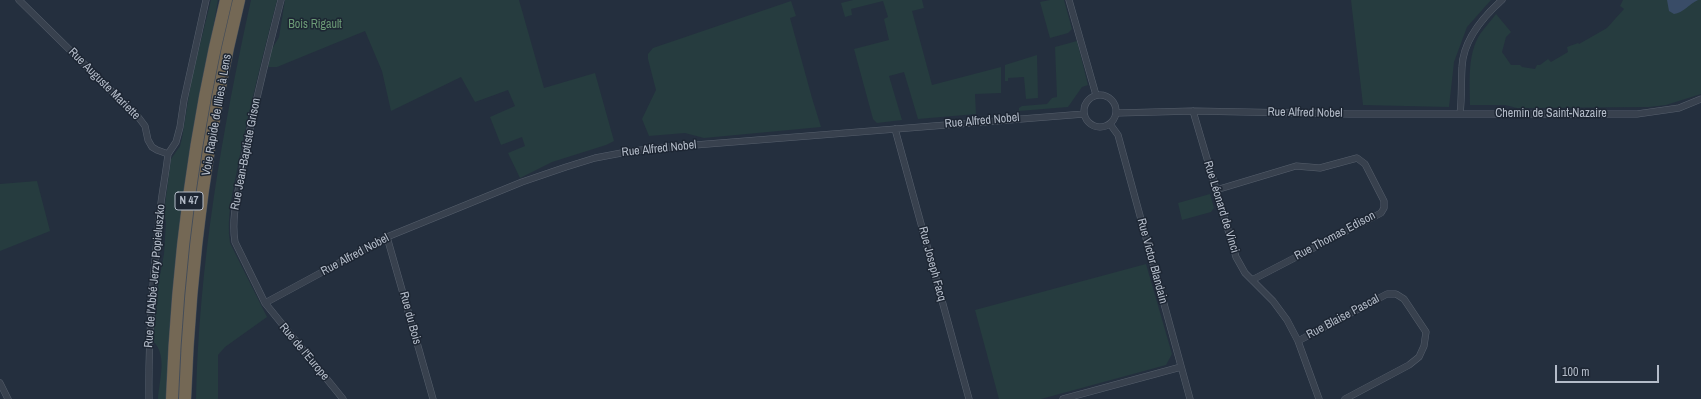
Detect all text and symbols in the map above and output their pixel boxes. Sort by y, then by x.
park label: Bois Rigault [288,18,342,32]
street label: Rue Auguste Mariette [65,45,143,123]
street label: Voie Rapide de Illies à Lens [199,53,235,177]
street label: Rue Jean-Baptiste Grison [228,97,264,211]
street label: Rue Alfred Nobel [1267,105,1343,121]
street label: Chemin de Saint-Nazaire [1495,107,1607,121]
street label: Rue Alfred Nobel [944,111,1020,131]
street label: Rue Alfred Nobel [621,138,697,160]
street label: Rue Léonard de Vinci [1200,159,1242,255]
road number: N 47 [175,192,203,210]
street label: Rue de l'Abbé Jerzy Popieluszko [142,204,168,348]
street label: Rue Thomas Edison [1292,209,1378,263]
street label: Rue Victor Blandain [1134,217,1170,305]
street label: Rue Joseph Facq [915,225,949,303]
street label: Rue Alfred Nobel [319,231,391,279]
street label: Rue du Bois [396,290,424,346]
street label: Rue Blaise Pascal [1304,292,1382,342]
street label: Rue de l'Europe [276,320,332,384]
scale bar [1557,357,1661,383]
text: 100 m [1562,364,1589,380]

